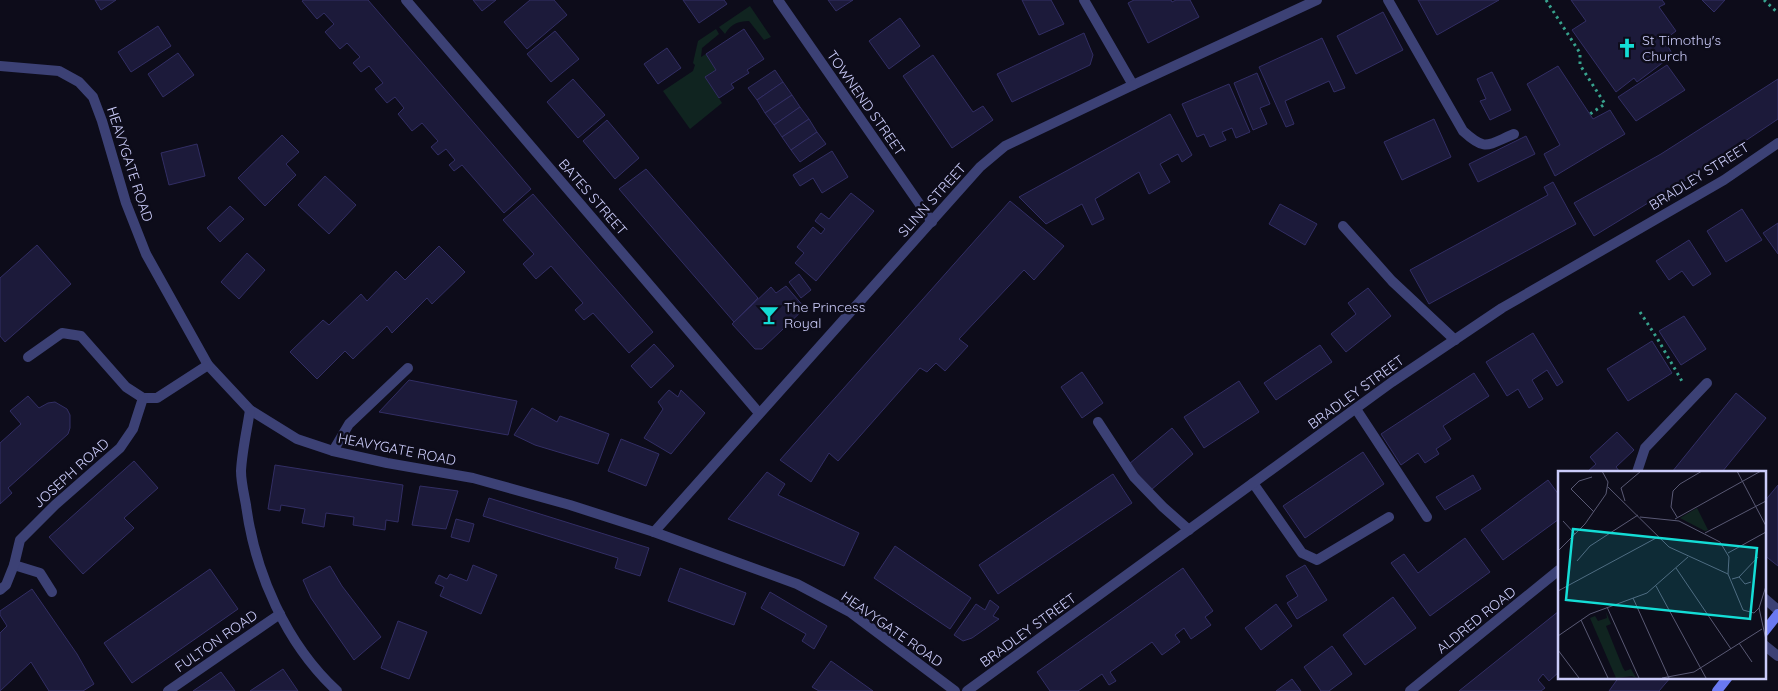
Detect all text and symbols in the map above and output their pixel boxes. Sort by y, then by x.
place label: St Timothy's Church [1642,31,1721,65]
church icon: St Timothy's Church [1616,37,1638,59]
street label: TOWNEND STREET [823,47,909,159]
street label: HEAVYGATE ROAD [103,104,157,224]
street label: BRADLEY STREET [1646,138,1752,214]
street label: BATES STREET [555,155,631,239]
street label: SLINN STREET [894,159,970,241]
place label: The Princess Royal [784,298,865,332]
bar icon: The Princess Royal [758,304,780,326]
street label: BRADLEY STREET [1304,351,1408,433]
street label: HEAVYGATE ROAD [336,429,458,469]
street label: JOSEPH ROAD [29,434,113,512]
inset map [1558,471,1766,678]
street label: ALDRED ROAD [1433,583,1519,657]
street label: HEAVYGATE ROAD [838,587,946,671]
street label: BRADLEY STREET [976,589,1080,671]
street label: FULTON ROAD [171,606,261,676]

